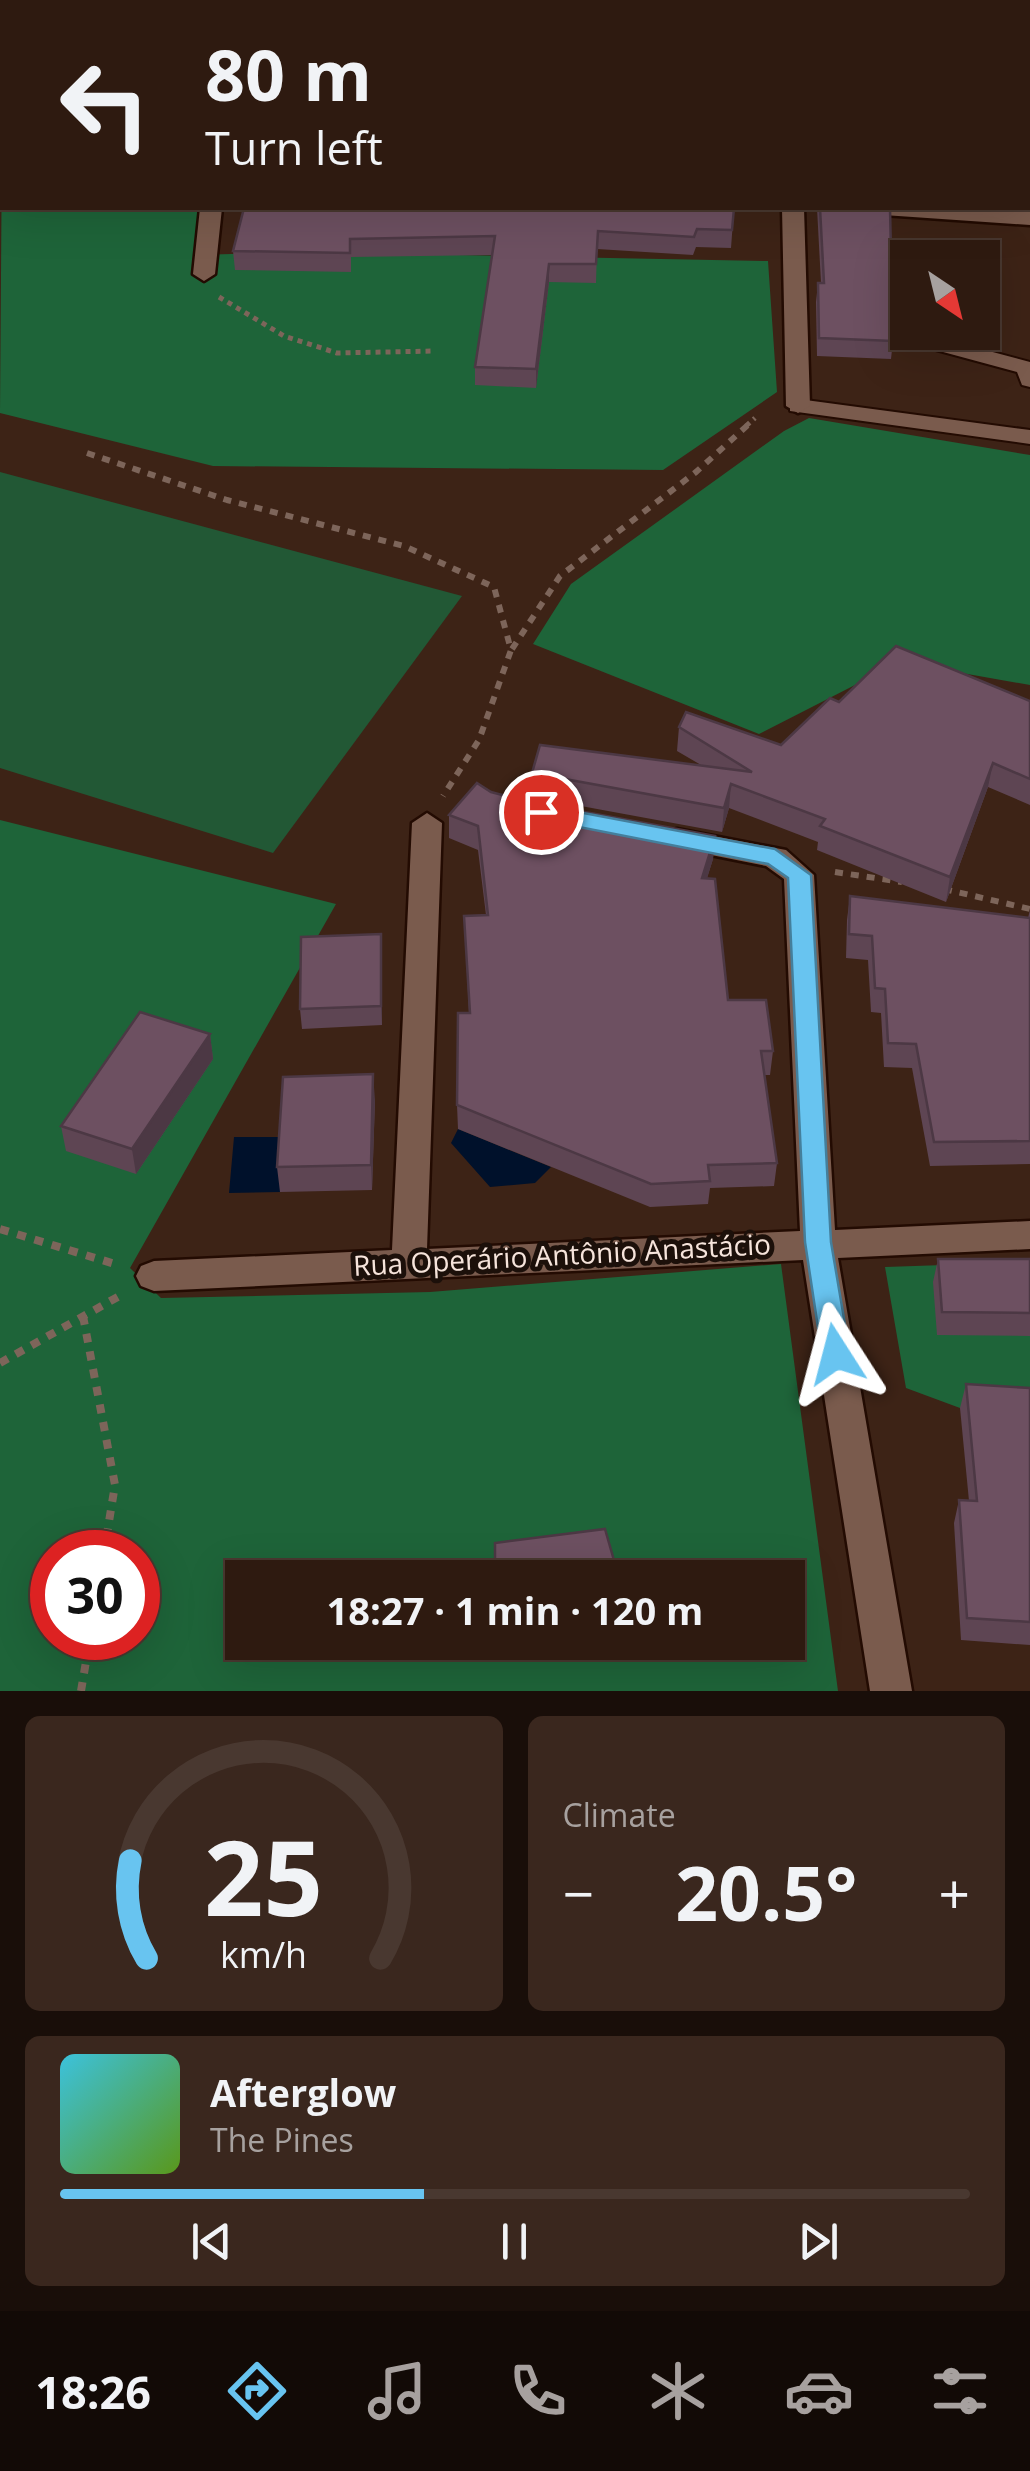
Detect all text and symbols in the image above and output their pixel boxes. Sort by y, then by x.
text: 80 m [205,26,372,122]
icon: left [40,40,170,170]
text: Turn left [205,117,383,178]
north arrow [890,240,1000,350]
map controls [890,240,1000,350]
pin [499,770,584,855]
icon: arrive [514,785,569,840]
street label: Rua Operário Antônio Anastácio [352,1224,772,1284]
position arrow [784,1302,888,1406]
speed limit sign: 30 [30,1530,160,1660]
text: 18:27 · 1 min · 120 m [327,1584,703,1636]
text: Climate [563,1793,676,1836]
text: 25 [204,1805,323,1946]
text: 20.5° [675,1841,857,1943]
text: − [563,1855,594,1930]
text: + [939,1855,970,1930]
text: km/h [220,1930,307,1978]
text: Afterglow [210,2066,396,2118]
text: The Pines [210,2118,354,2161]
icon: previous [184,2214,239,2269]
icon: pause [487,2214,542,2269]
icon: next [791,2214,846,2269]
icon: directions [222,2356,292,2426]
icon: music [362,2356,432,2426]
icon: phone [503,2356,573,2426]
icon: climate [643,2356,713,2426]
icon: car [784,2356,854,2426]
icon: filters [925,2356,995,2426]
text: 18:26 [35,2361,151,2422]

